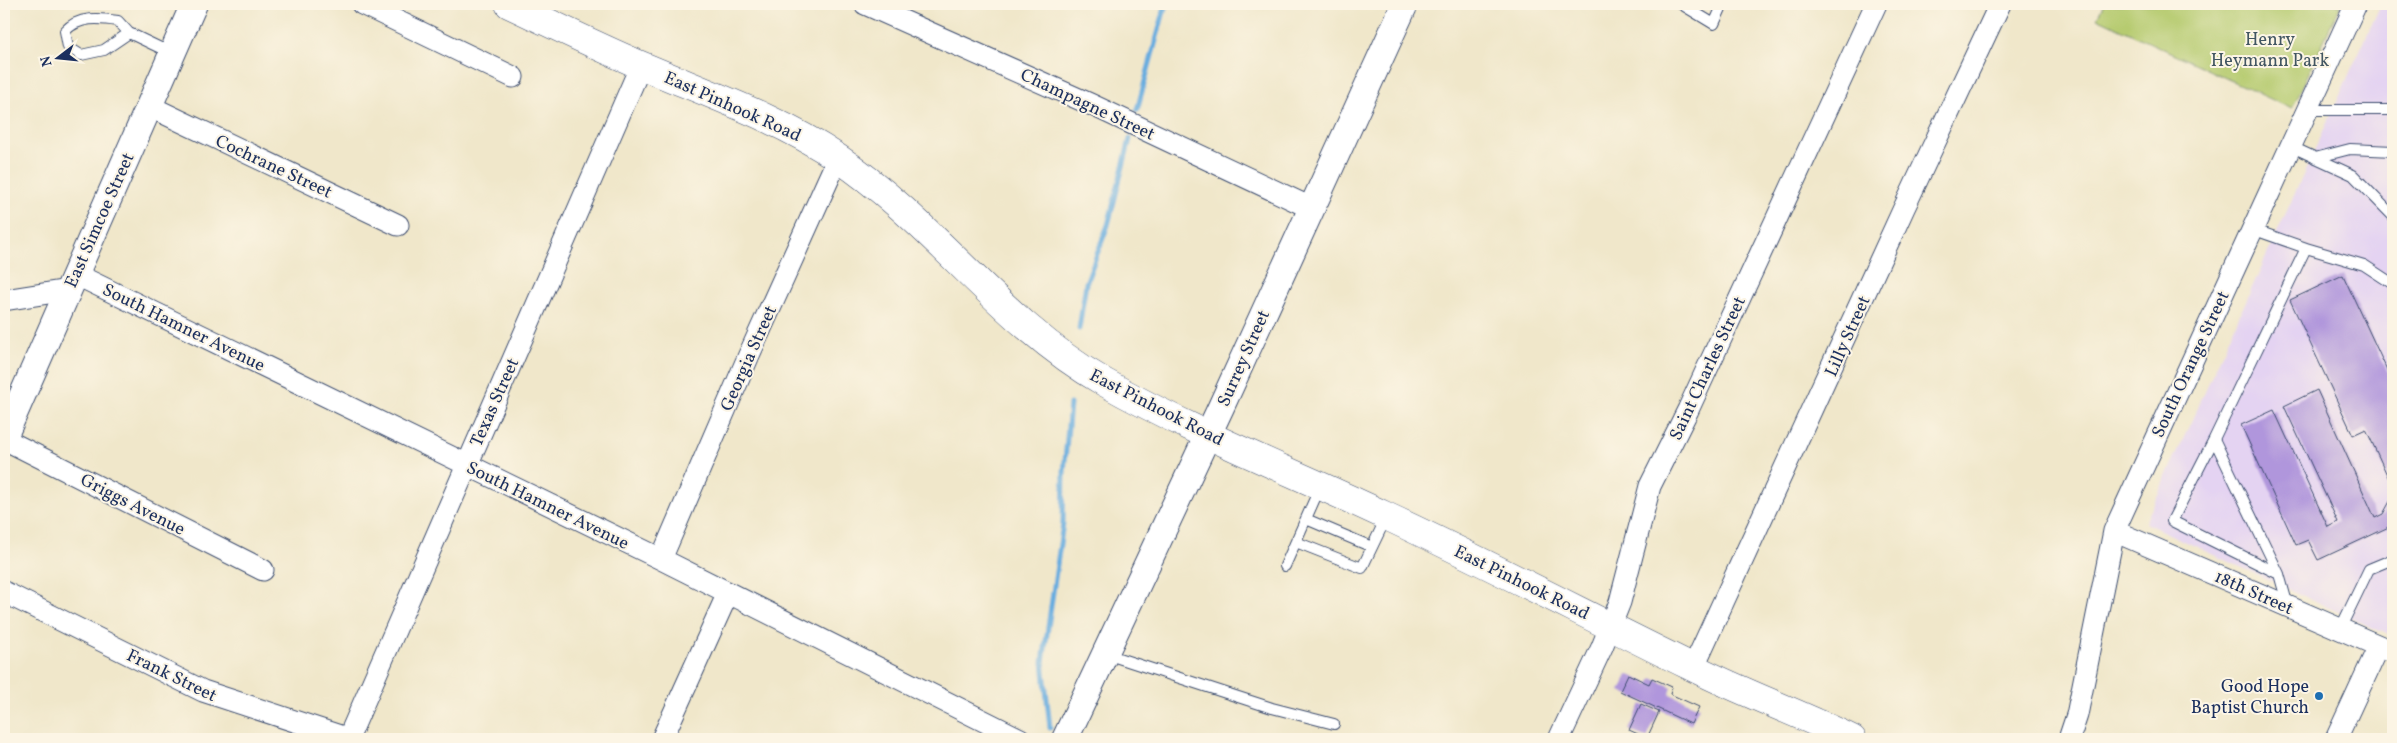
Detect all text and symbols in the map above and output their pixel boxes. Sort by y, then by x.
park label: Henry Heymann Park [2211,28,2329,74]
north arrow [32,32,82,82]
text: N [36,54,57,69]
street label: Champagne Street [1016,63,1159,148]
street label: East Pinhook Road [660,66,805,149]
street label: Cochrane Street [211,129,336,205]
street label: East Simcoe Street [59,149,141,292]
street label: South Hamner Avenue [98,278,269,379]
street label: South Orange Street [2146,287,2236,442]
street label: Saint Charles Street [1664,292,1753,445]
street label: Lilly Street [1819,292,1877,381]
street label: Georgia Street [715,302,784,415]
street label: Surrey Street [1212,306,1277,411]
street label: Texas Street [465,354,526,451]
street label: East Pinhook Road [1085,364,1228,453]
street label: South Hamner Avenue [462,456,633,557]
street label: Griggs Avenue [76,468,189,543]
street label: East Pinhook Road [1449,540,1593,627]
street label: 18th Street [2210,565,2297,622]
street label: Frank Street [122,644,221,709]
place label: Good Hope Baptist Church [2191,675,2309,721]
marker: Good Hope Baptist Church [2313,690,2325,702]

